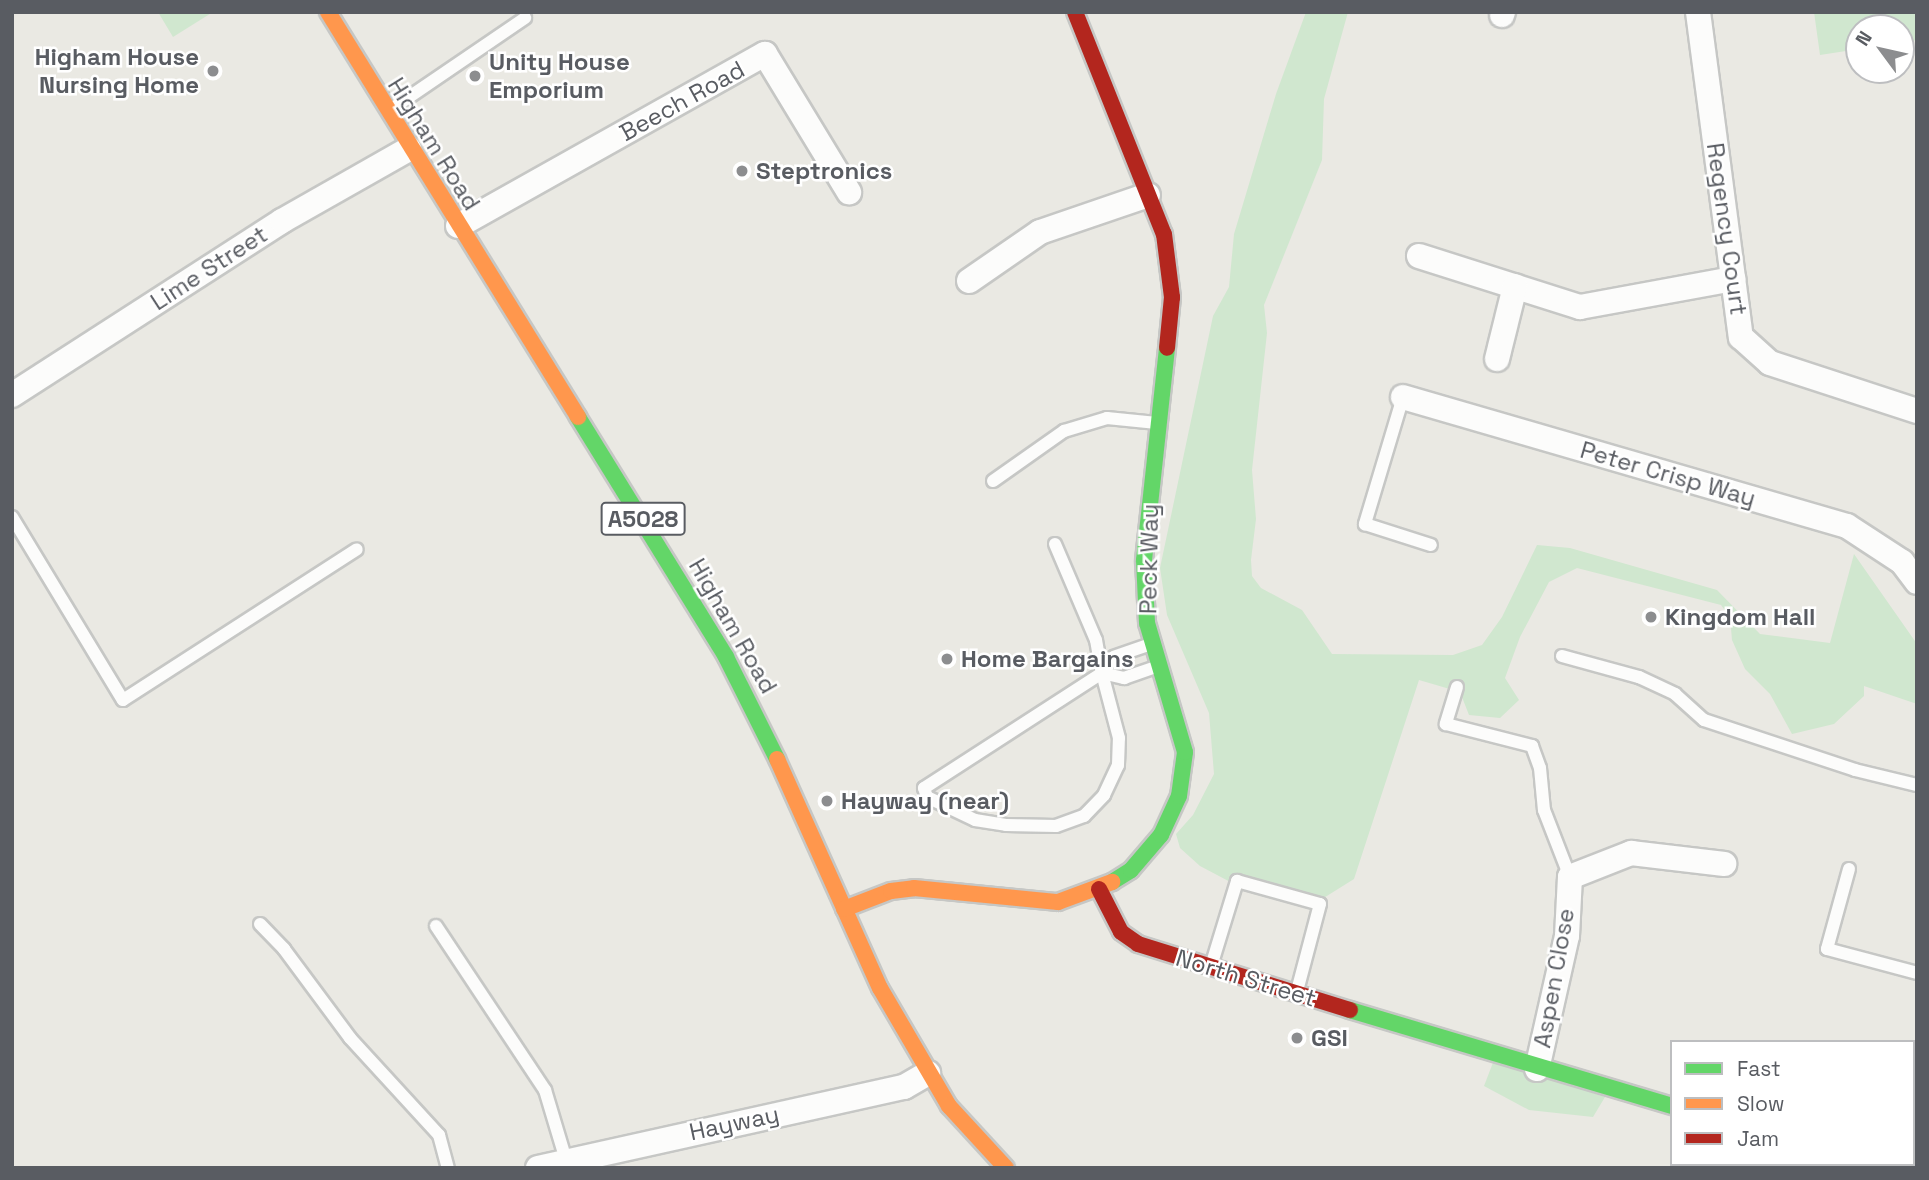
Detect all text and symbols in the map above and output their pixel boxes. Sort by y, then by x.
north arrow [1845,14,1915,84]
text: N [1850,26,1878,51]
place label: Higham House Nursing Home [35,43,199,99]
place label: Unity House Emporium [489,48,630,104]
street label: Beech Road [614,55,750,147]
marker: Higham House Nursing Home [205,63,221,79]
marker: Unity House Emporium [467,68,483,84]
street label: Higham Road [382,72,486,216]
street label: Regency Court [1701,141,1753,317]
place label: Steptronics [756,157,892,185]
marker: Steptronics [734,163,750,179]
street label: Lime Street [145,220,273,316]
street label: Peter Crisp Way [1577,435,1759,513]
road number: A5028 [599,499,687,538]
street label: Peck Way [1134,503,1164,615]
street label: Higham Road [683,553,783,699]
place label: Kingdom Hall [1665,603,1815,631]
marker: Kingdom Hall [1643,609,1659,625]
place label: Home Bargains [961,645,1134,673]
marker: Home Bargains [939,651,955,667]
place label: Hayway (near) [841,787,1009,815]
marker: Hayway (near) [819,793,835,809]
street label: Aspen Close [1528,906,1580,1050]
street label: North Street [1172,943,1320,1013]
place label: GSI [1311,1024,1348,1052]
marker: GSI [1289,1030,1305,1046]
legend [1670,1040,1915,1166]
text: Fast [1737,1055,1781,1082]
text: Slow [1737,1090,1785,1117]
street label: Hayway [686,1099,782,1147]
text: Jam [1737,1125,1779,1152]

